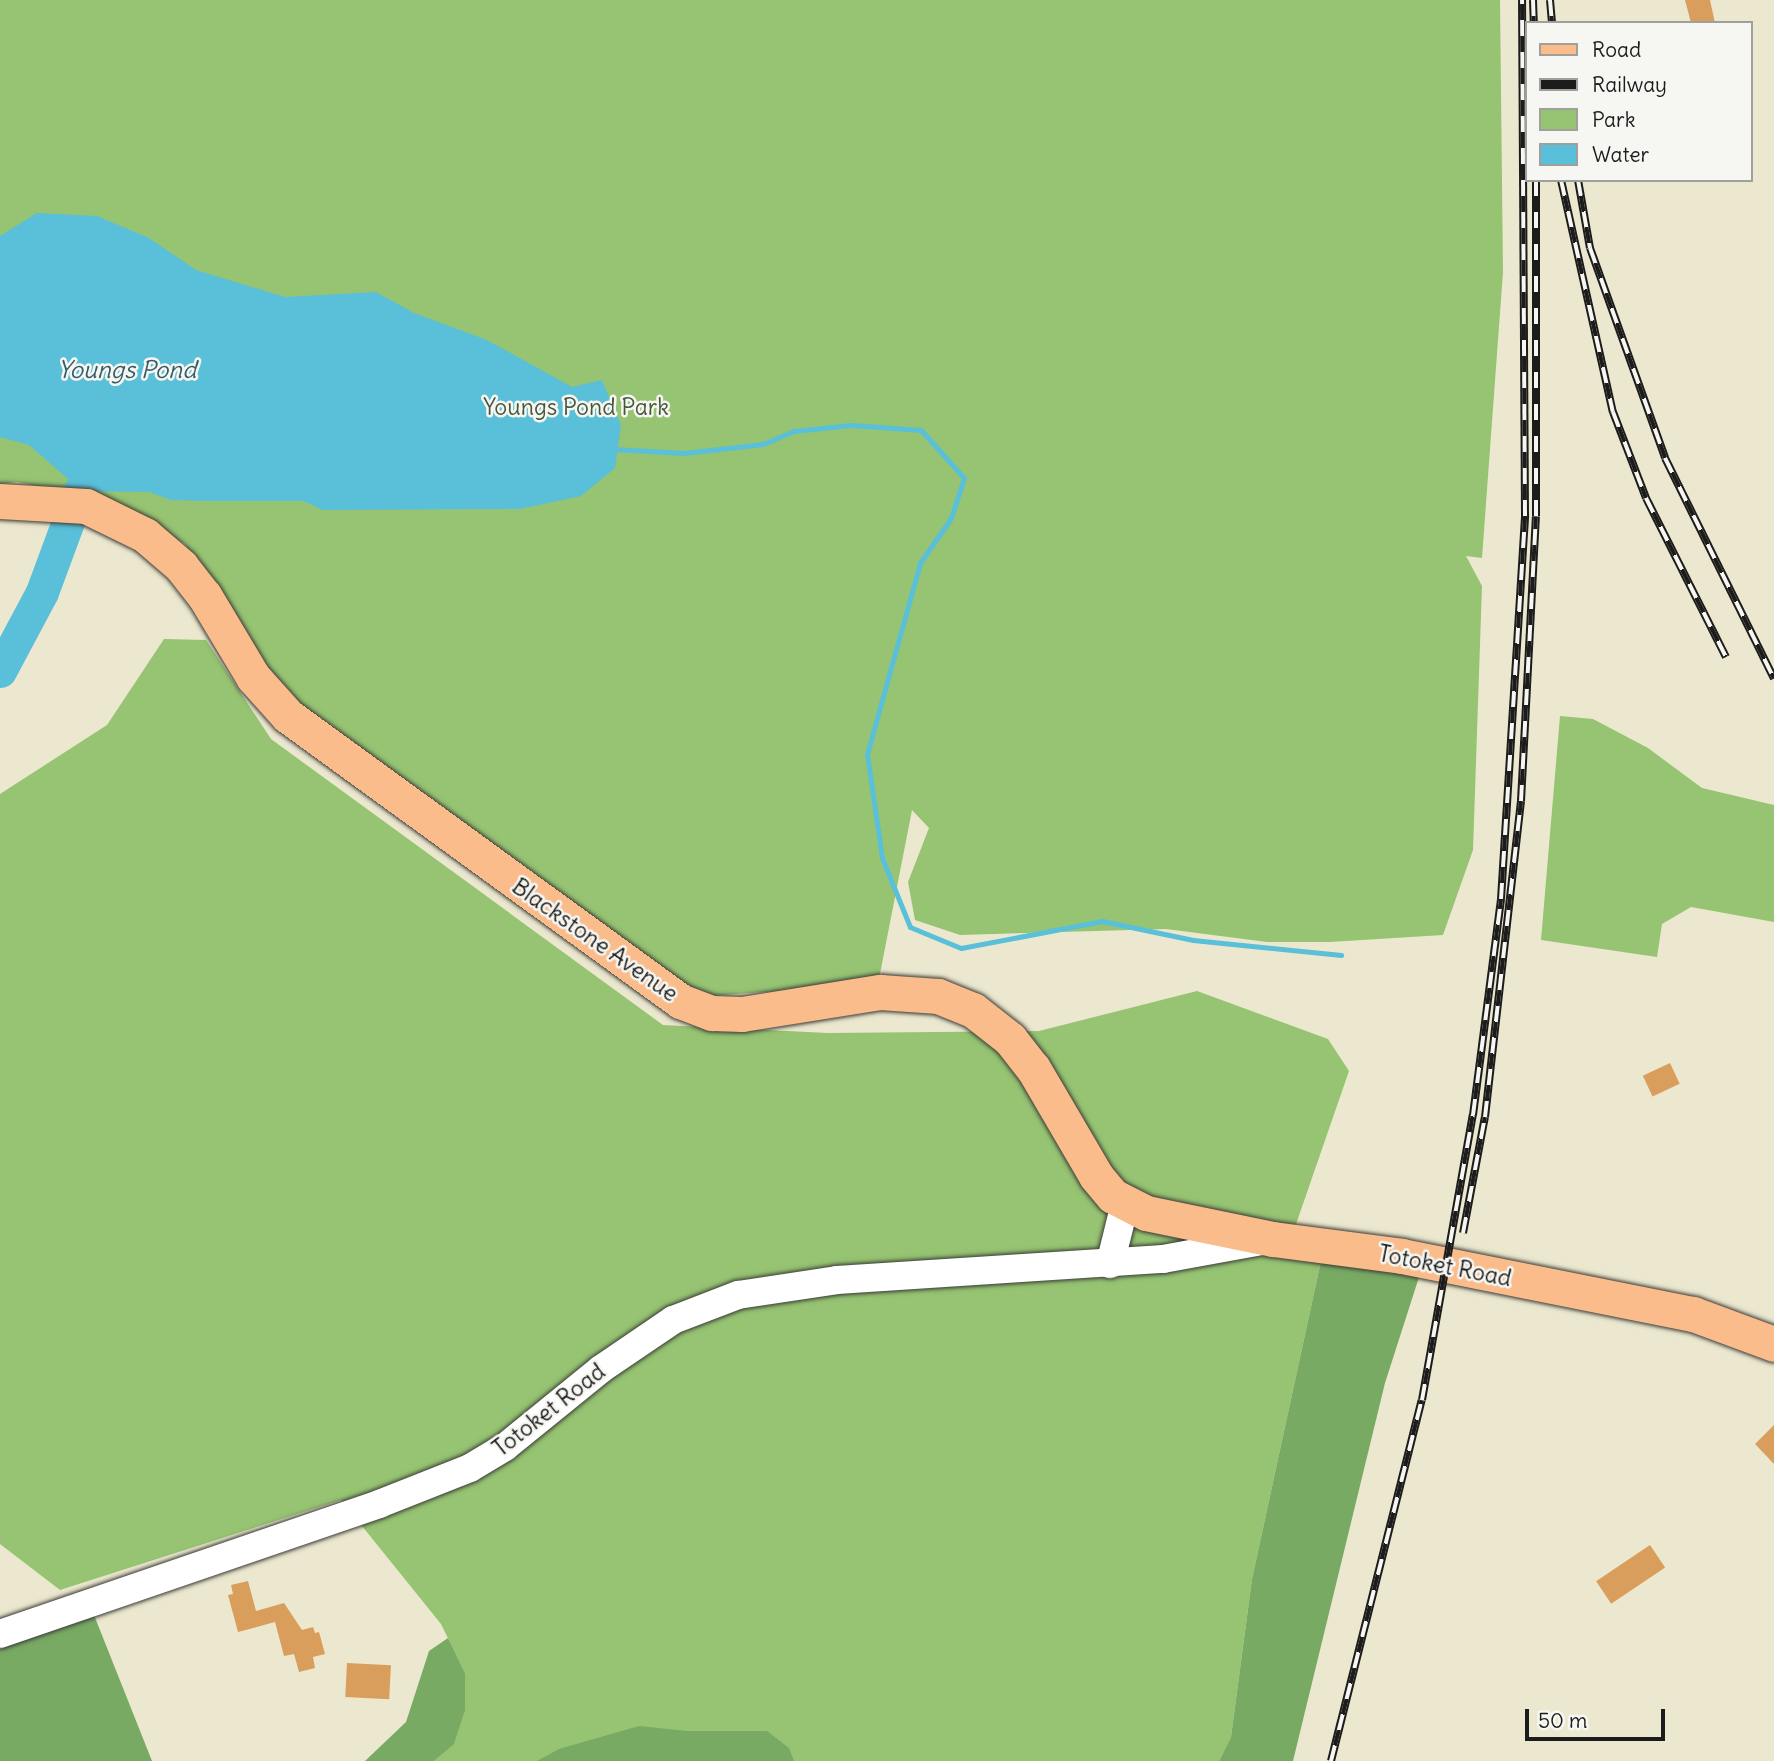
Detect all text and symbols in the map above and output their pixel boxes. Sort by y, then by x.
legend [1526,21,1753,182]
text: Road [1592,36,1641,63]
text: Railway [1592,71,1667,98]
text: Park [1592,106,1635,133]
text: Water [1592,141,1649,168]
water label: Youngs Pond [58,356,196,384]
park label: Youngs Pond Park [483,393,669,421]
street label: Blackstone Avenue [507,872,683,1008]
street label: Totoket Road [1376,1240,1514,1292]
street label: Totoket Road [487,1358,611,1462]
scale bar [1529,1694,1669,1738]
text: 50 m [1538,1707,1587,1734]

